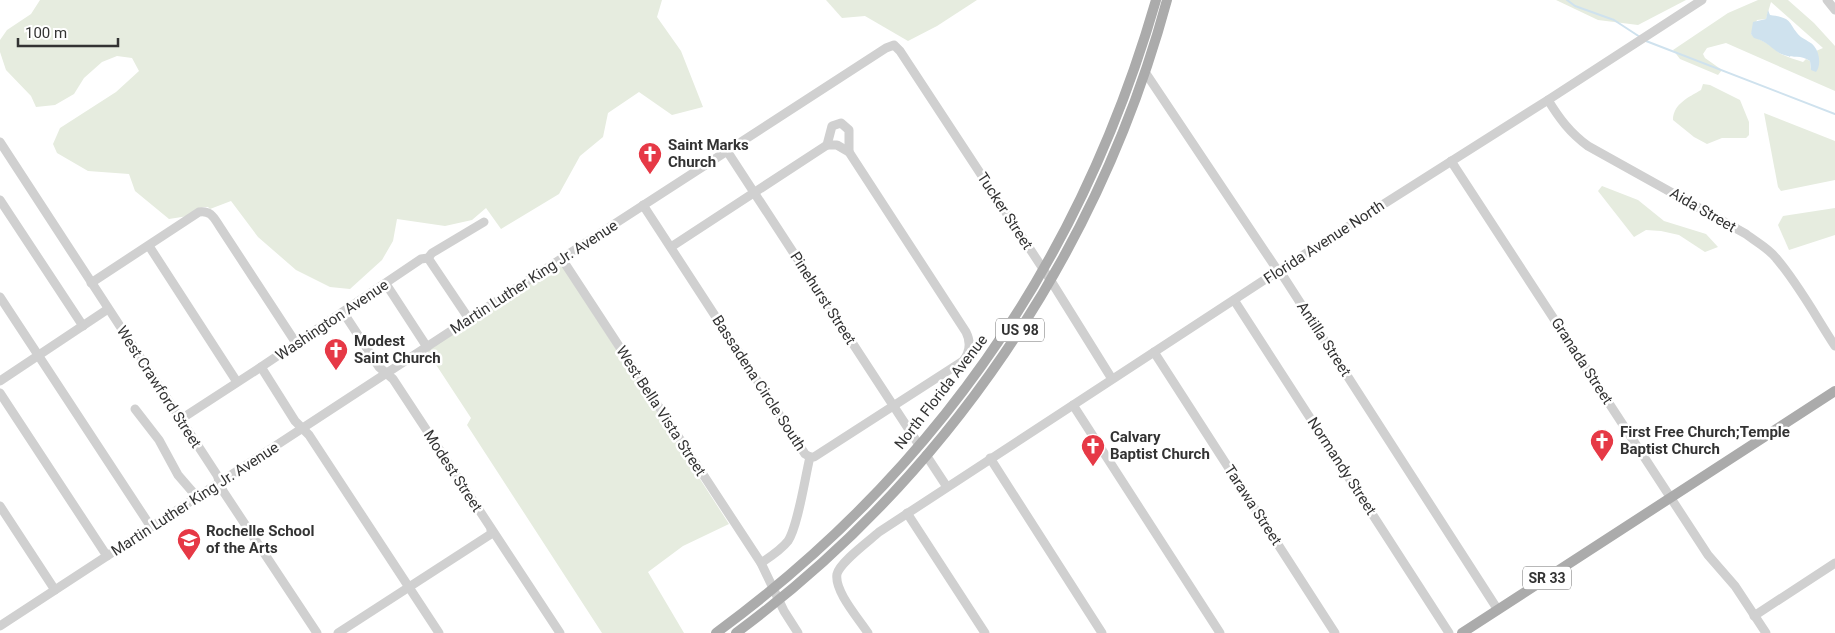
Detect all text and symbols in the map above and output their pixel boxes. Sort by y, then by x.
scale bar [18,15,118,47]
text: 100 m [25,24,67,42]
place label: Saint Marks Church [668,136,749,171]
church icon: Saint Marks Church [637,141,663,175]
street label: Tucker Street [973,169,1037,253]
street label: Aida Street [1667,184,1739,236]
street label: Florida Avenue North [1260,196,1388,288]
street label: Martin Luther King Jr. Avenue [447,216,621,338]
street label: Pinehurst Street [786,248,860,348]
street label: Washington Avenue [272,276,392,364]
street label: Antilla Street [1293,298,1355,380]
street label: Bassadena Circle South [708,312,810,454]
street label: Granada Street [1547,314,1617,408]
road number: US 98 [996,318,1044,342]
street label: West Crawford Street [113,323,205,451]
street label: North Florida Avenue [891,331,991,453]
place label: Modest Saint Church [354,332,441,367]
church icon: Modest Saint Church [323,337,349,371]
street label: West Bella Vista Street [612,343,710,479]
street label: Normandy Street [1304,414,1380,518]
place label: First Free Church;Temple Baptist Church [1620,423,1790,458]
street label: Modest Street [420,427,486,515]
place label: Calvary Baptist Church [1110,428,1210,463]
church icon: First Free Church;Temple Baptist Church [1589,428,1615,462]
church icon: Calvary Baptist Church [1080,433,1106,467]
street label: Martin Luther King Jr. Avenue [108,438,282,560]
street label: Tarawa Street [1220,462,1286,549]
place label: Rochelle School of the Arts [206,522,315,557]
school or university icon: Rochelle School of the Arts [176,527,202,561]
road number: SR 33 [1523,566,1571,590]

